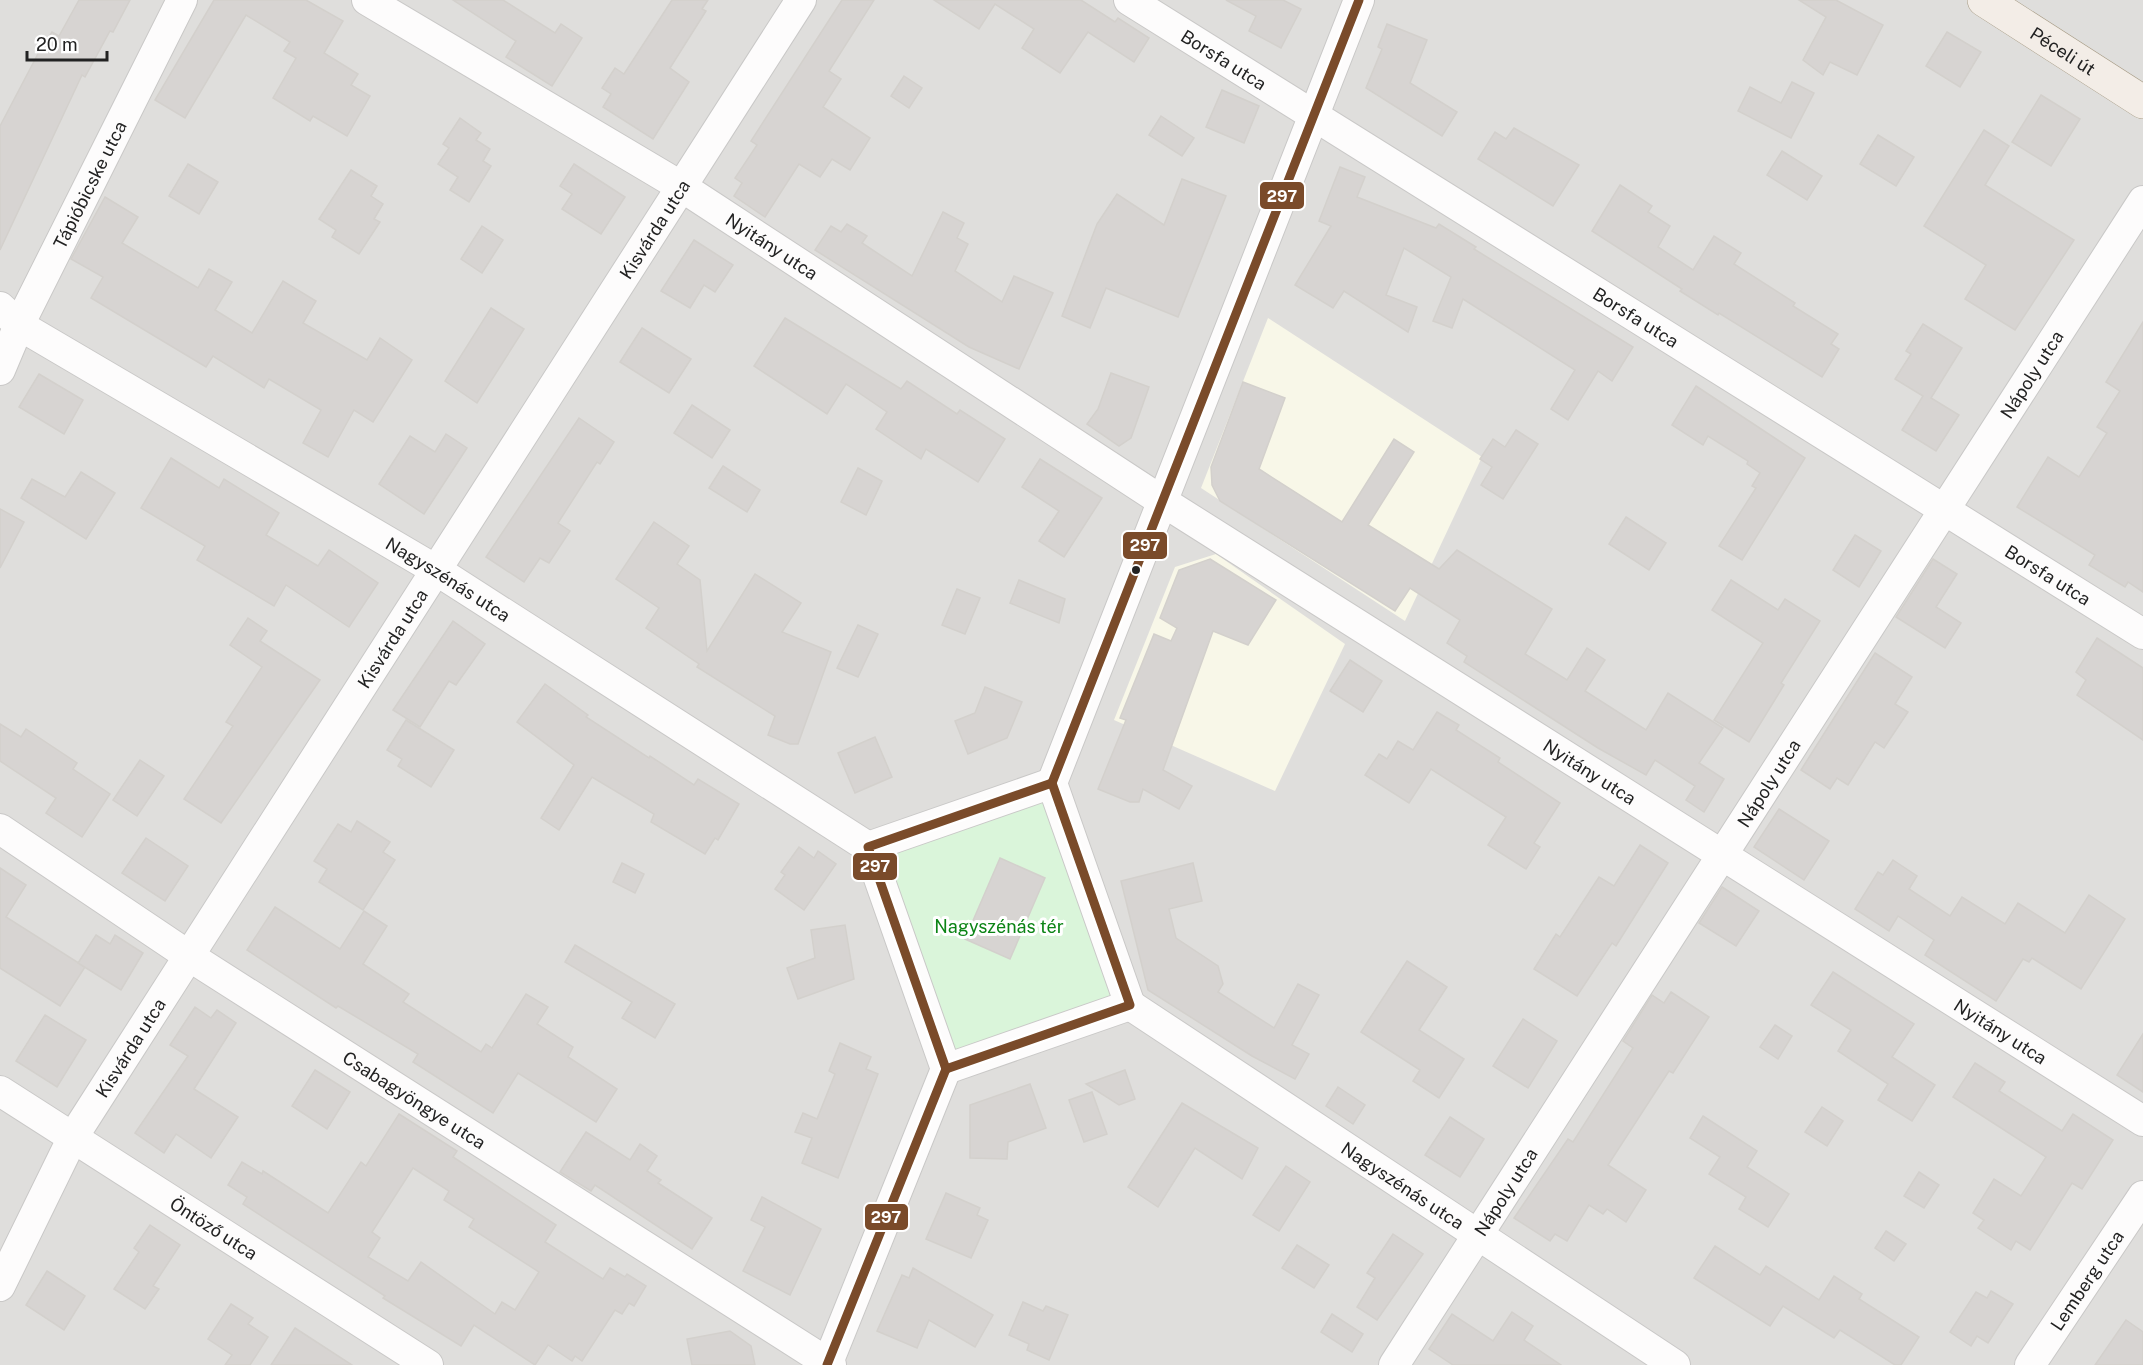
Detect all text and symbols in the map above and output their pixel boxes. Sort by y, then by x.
street label: Péceli út [2027,22,2100,79]
scale bar [27,24,106,62]
street label: Borsfa utca [1177,25,1271,94]
text: 20 m [36,34,78,55]
street label: Tápióbicske utca [49,117,130,252]
street label: Kisvárda utca [615,176,694,283]
line badge: 297 [1259,181,1305,210]
text: 297 [1267,187,1297,206]
street label: Nyitány utca [722,208,822,284]
street label: Borsfa utca [1589,282,1683,352]
street label: Nápoly utca [1995,327,2067,422]
line badge: 297 [1122,531,1168,560]
street label: Nagyszénás utca [382,533,514,625]
text: 297 [1130,536,1160,555]
street label: Borsfa utca [2002,540,2095,609]
unlabelled marker [1130,564,1142,576]
street label: Kisvárda utca [353,585,432,692]
street label: Nyitány utca [1540,734,1640,808]
street label: Nápoly utca [1732,735,1804,831]
line badge: 297 [852,852,898,881]
text: 297 [860,857,890,876]
park label: Nagyszénás tér [934,916,1064,937]
street label: Kisvárda utca [91,994,170,1101]
street label: Nyitány utca [1950,994,2051,1068]
street label: Csabagyöngye utca [339,1046,490,1153]
street label: Nagyszénás utca [1338,1137,1468,1233]
street label: Nápoly utca [1470,1144,1541,1240]
street label: Öntöző utca [166,1191,262,1264]
line badge: 297 [864,1203,909,1231]
text: 297 [871,1208,901,1227]
street label: Lemberg utca [2046,1226,2128,1334]

